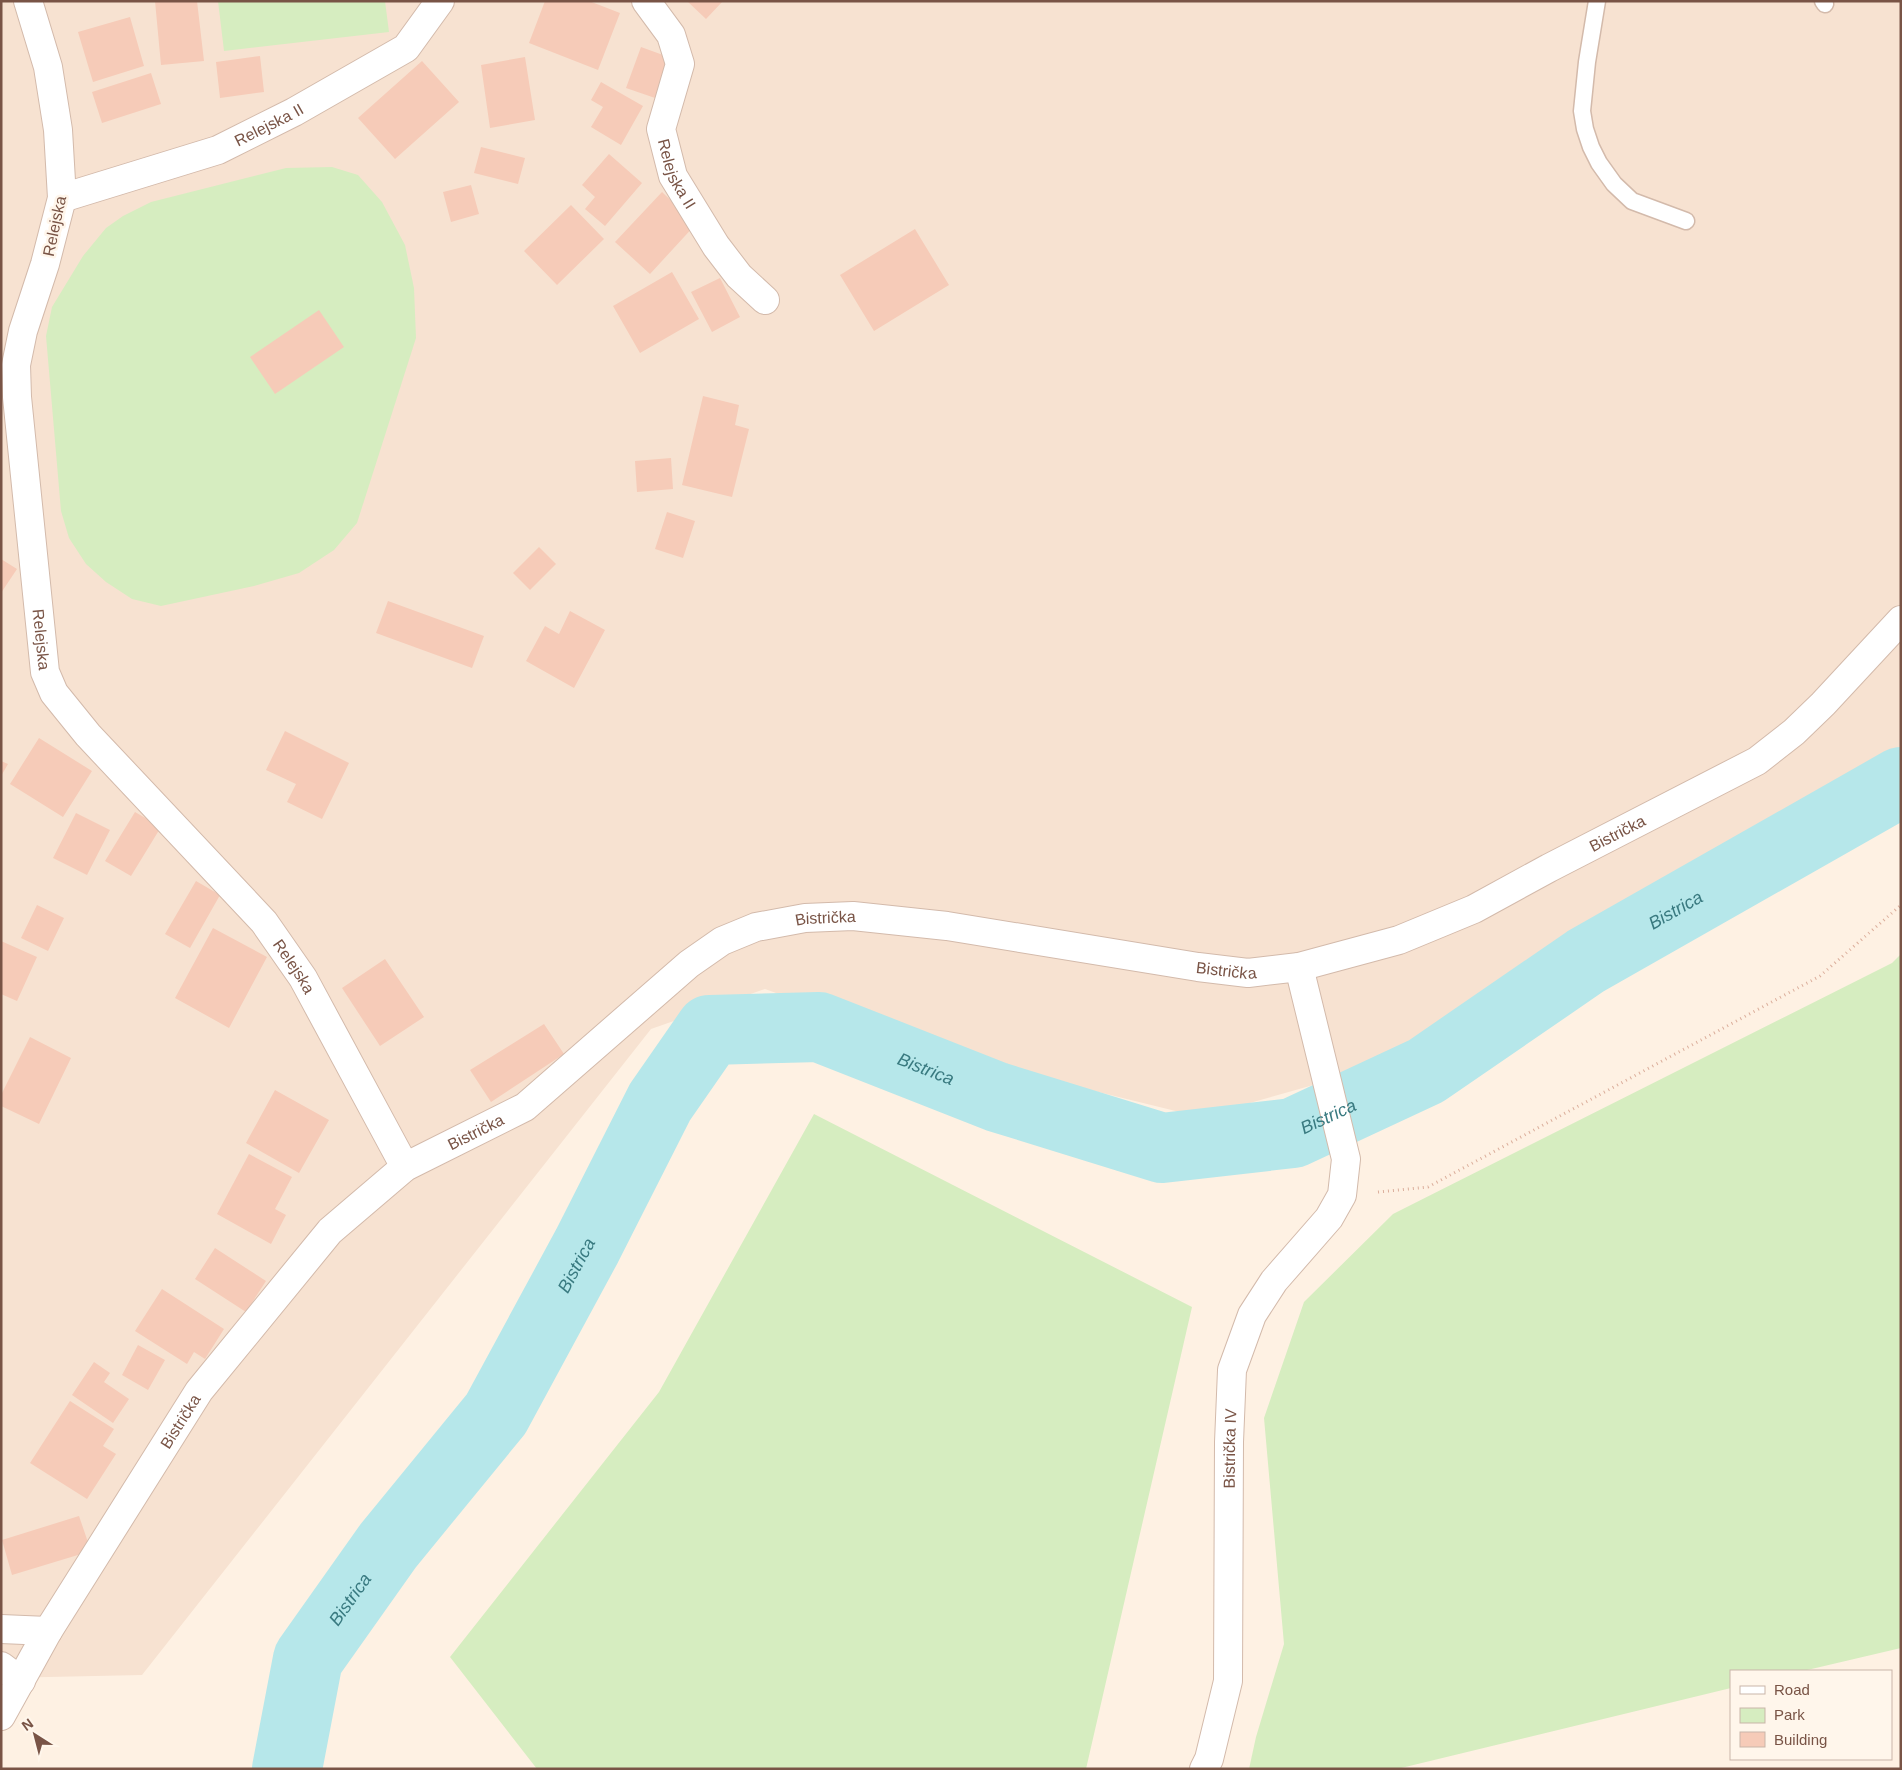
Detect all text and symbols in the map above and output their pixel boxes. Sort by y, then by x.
street label: Relejska II [232,100,306,149]
street label: Relejska II [655,137,699,212]
street label: Relejska [40,194,69,258]
street label: Relejska [30,608,53,671]
street label: Bistrička [1587,812,1648,855]
water label: Bistrica [1645,887,1706,933]
street label: Bistrička [794,908,856,929]
street label: Relejska [270,936,318,997]
street label: Bistrička [1195,959,1257,982]
water label: Bistrica [895,1049,957,1089]
water label: Bistrica [1297,1095,1359,1138]
street label: Bistrička [445,1111,507,1153]
water label: Bistrica [554,1235,599,1296]
street label: Bistrička [157,1391,204,1452]
street label: Bistrička IV [1221,1408,1239,1489]
water label: Bistrica [325,1570,375,1629]
legend [1730,1670,1892,1760]
text: Road [1774,1681,1810,1698]
text: Park [1774,1706,1805,1723]
north arrow [10,1710,60,1760]
text: N [19,1715,36,1734]
text: Building [1774,1731,1827,1748]

